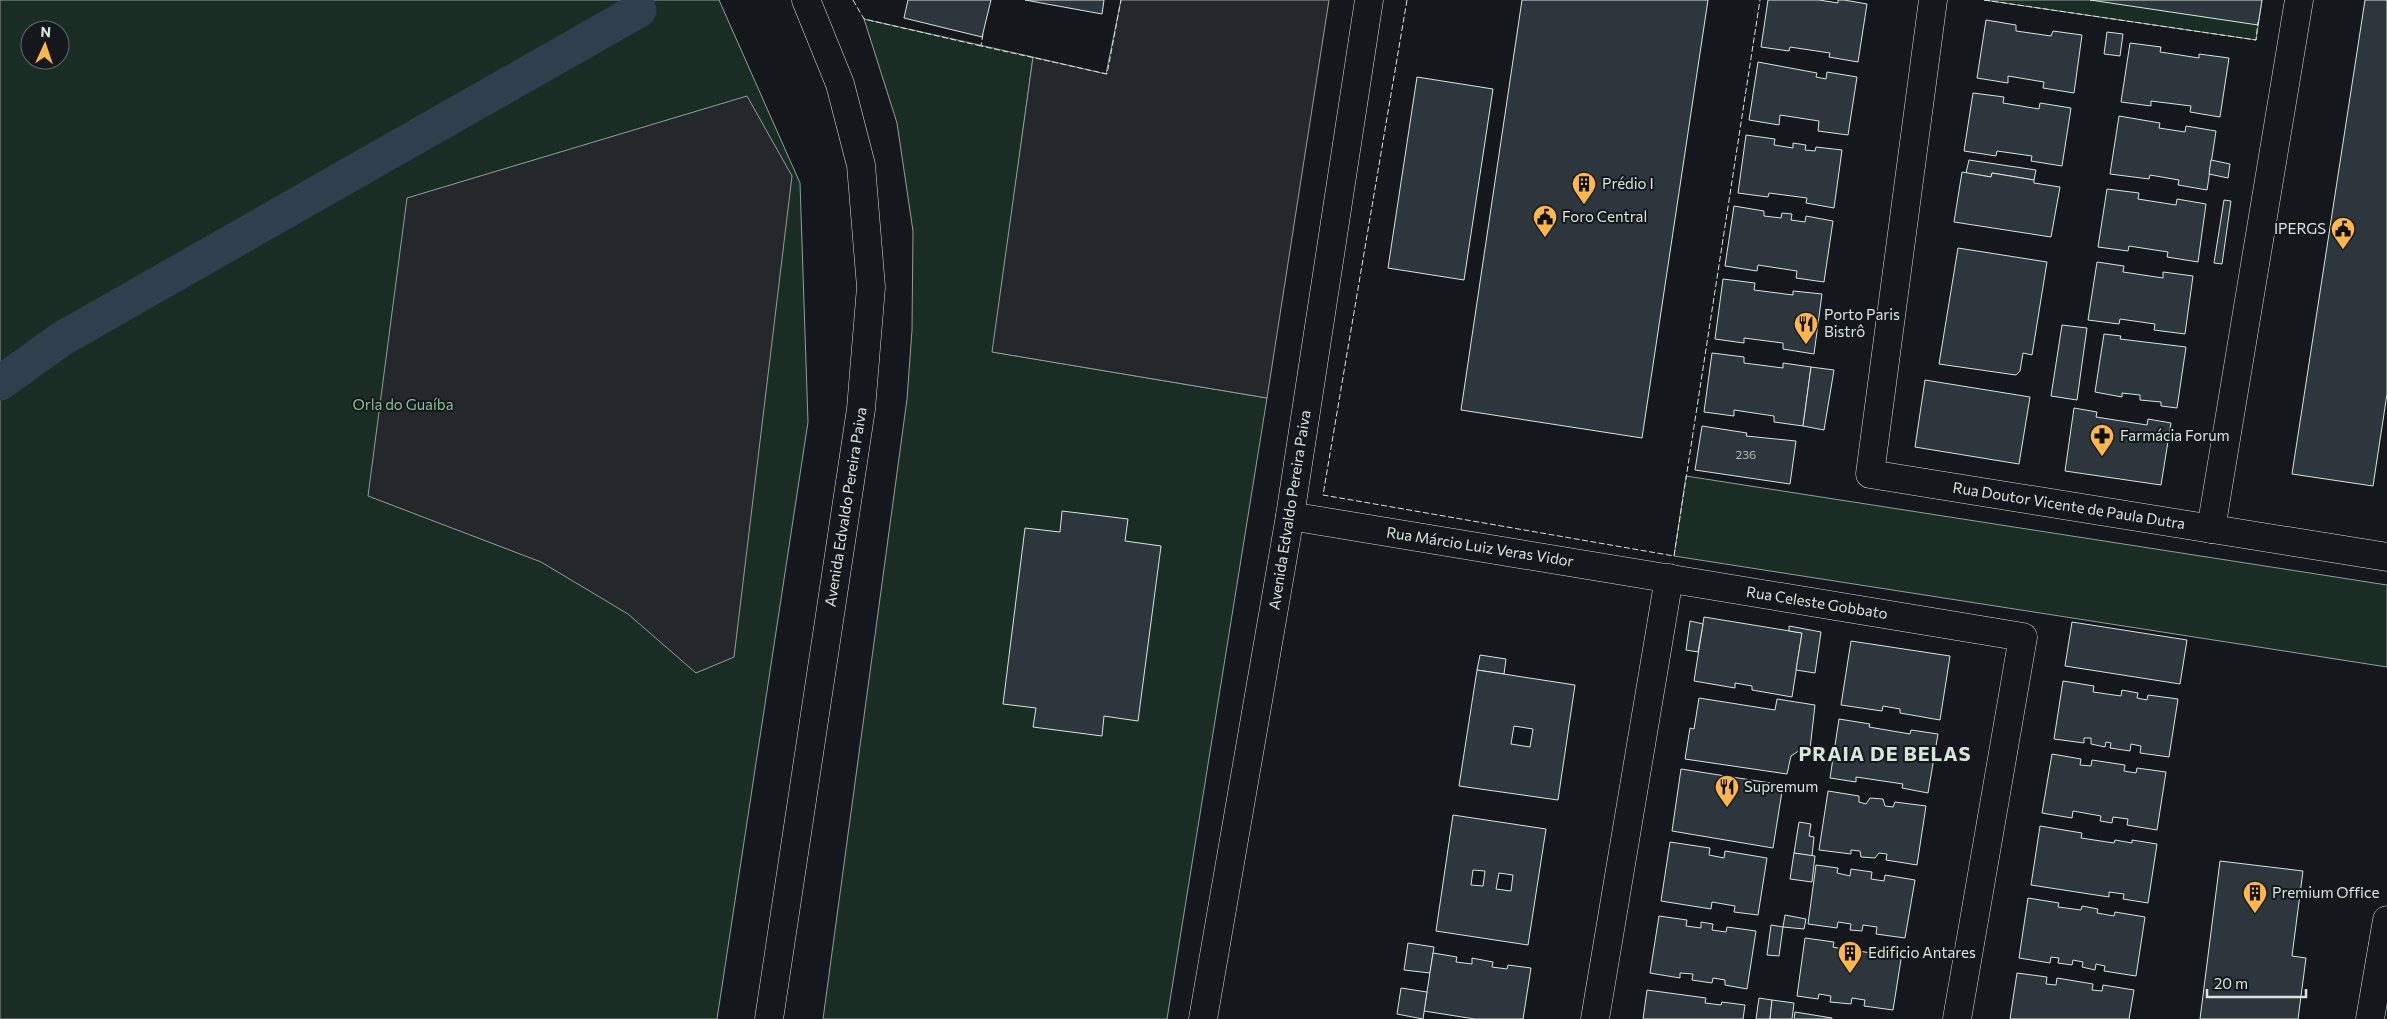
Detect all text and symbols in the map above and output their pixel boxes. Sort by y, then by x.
north arrow [20,20,70,70]
text: N [40,23,51,40]
building icon: Prédio I [1571,171,1597,205]
place label: Prédio I [1602,174,1654,192]
public building icon: Foro Central [1532,204,1558,238]
place label: Foro Central [1562,207,1647,225]
public building icon: IPERGS [2330,216,2356,250]
place label: IPERGS [2274,219,2326,237]
place label: Porto Paris Bistrô [1824,305,1900,340]
restaurant icon: Porto Paris Bistrô [1793,311,1819,345]
park label: Orla do Guaíba [352,395,454,413]
street label: Avenida Edvaldo Pereira Paiva [820,406,870,608]
street label: Avenida Edvaldo Pereira Paiva [1264,409,1314,611]
pharmacy icon: Farmácia Forum [2089,423,2115,457]
place label: Farmácia Forum [2120,426,2230,444]
house number: 236 [1736,447,1756,461]
street label: Rua Doutor Vicente de Paula Dutra [1952,478,2187,532]
street label: Rua Márcio Luiz Veras Vidor [1385,522,1575,570]
street label: Rua Celeste Gobbato [1745,582,1889,622]
district label: PRAIA DE BELAS [1798,741,1972,765]
restaurant icon: Supremum [1714,774,1740,808]
place label: Supremum [1744,777,1818,795]
building icon: Premium Office [2242,880,2268,914]
place label: Premium Office [2272,883,2379,901]
building icon: Edificio Antares [1837,940,1863,974]
place label: Edificio Antares [1868,943,1976,961]
scale bar [2207,966,2306,998]
text: 20 m [2214,974,2248,992]

